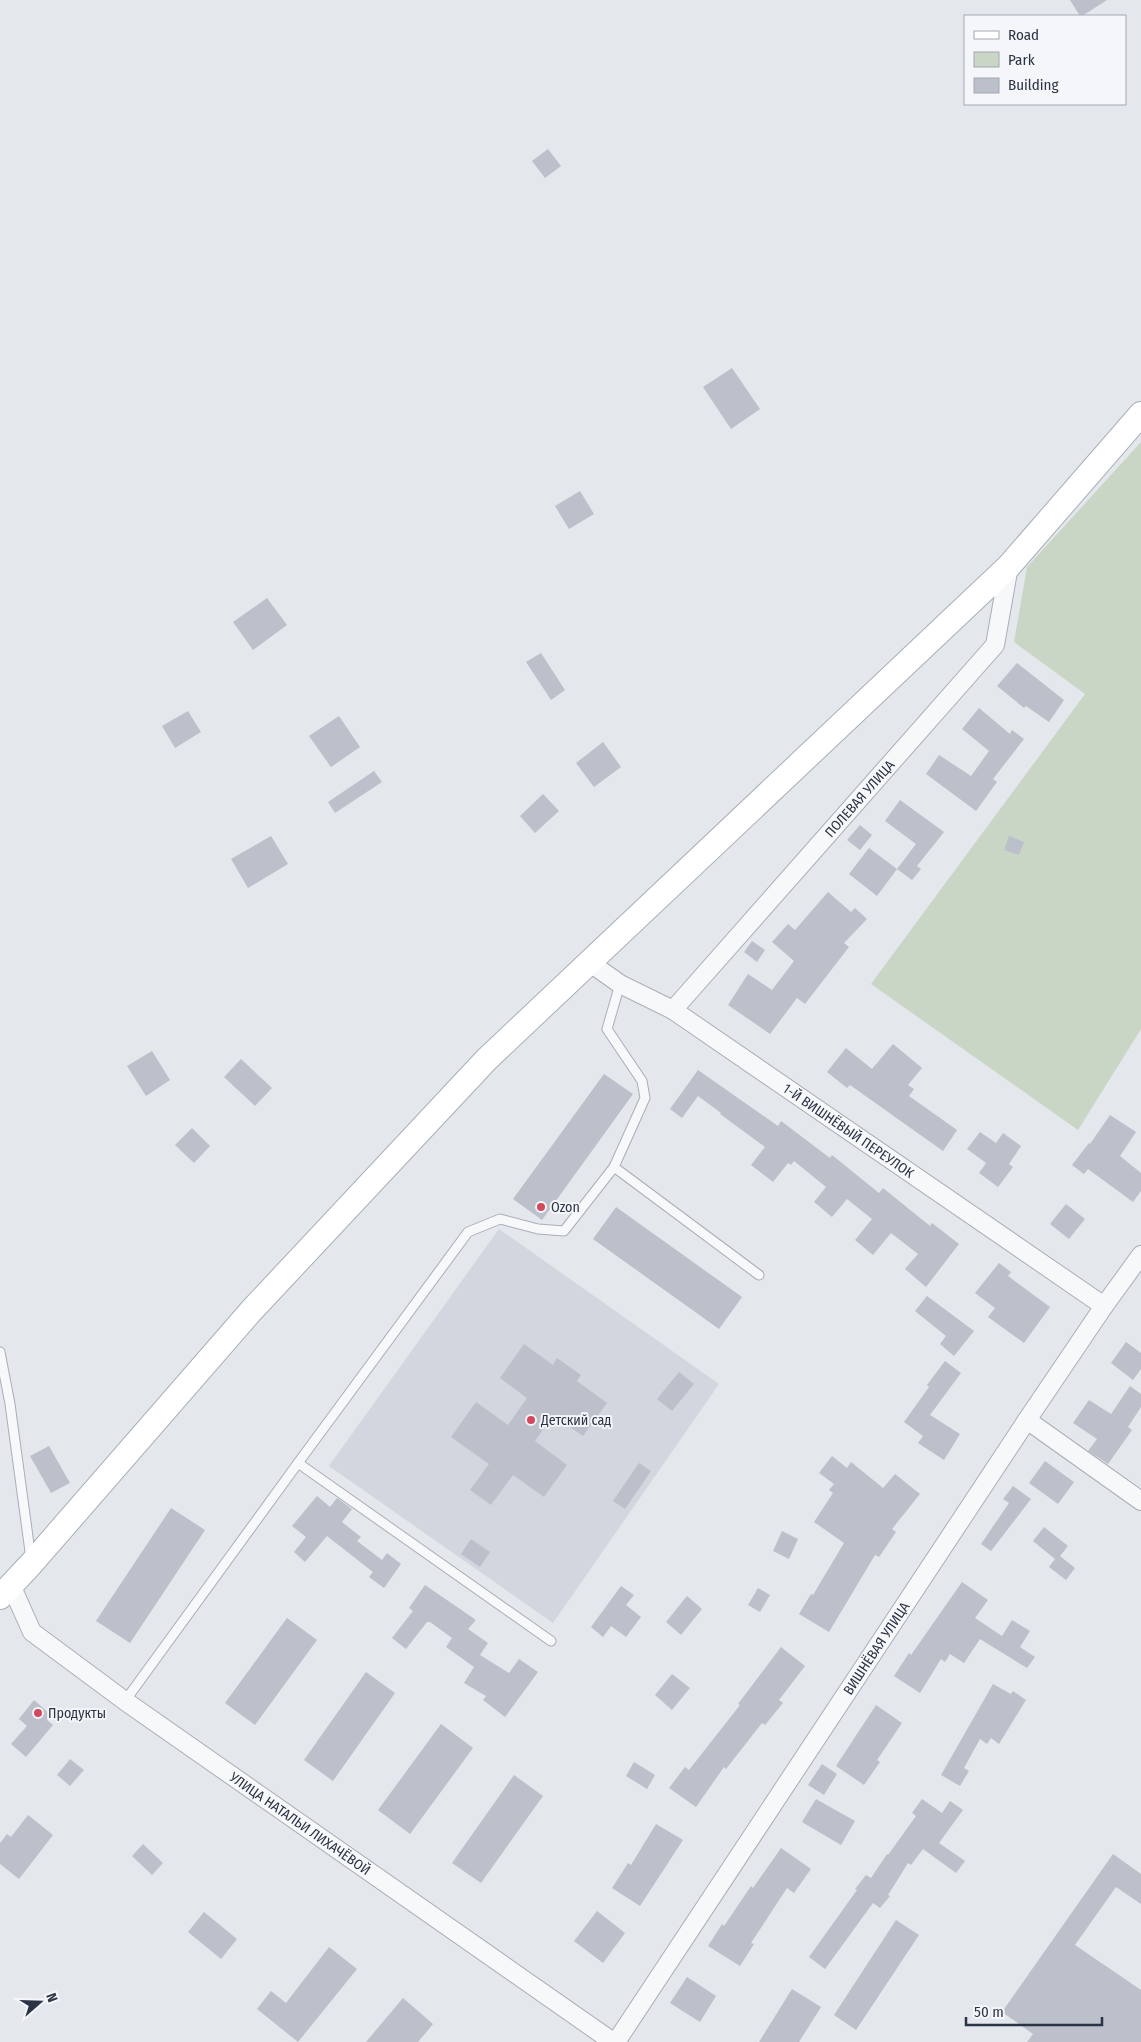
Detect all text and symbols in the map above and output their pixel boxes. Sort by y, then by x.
legend [964,15,1126,105]
text: Road [1008,26,1039,44]
text: Park [1008,51,1035,69]
text: Building [1008,76,1059,94]
street label: ПОЛЕВАЯ УЛИЦА [822,756,899,841]
street label: 1-Й ВИШНЁВЫЙ ПЕРЕУЛОК [780,1080,917,1182]
place label: Ozon [551,1199,580,1216]
marker: Ozon [535,1201,547,1213]
place label: Детский сад [540,1412,611,1429]
marker: Детский сад [525,1414,537,1426]
street label: ВИШНЁВАЯ УЛИЦА [840,1598,914,1698]
place label: Продукты [48,1705,106,1722]
marker: Продукты [32,1707,44,1719]
street label: УЛИЦА НАТАЛЬИ ЛИХАЧЁВОЙ [225,1768,374,1879]
north arrow [15,1977,65,2027]
text: N [42,1991,61,2005]
scale bar [966,1994,1102,2026]
text: 50 m [974,2003,1004,2021]

